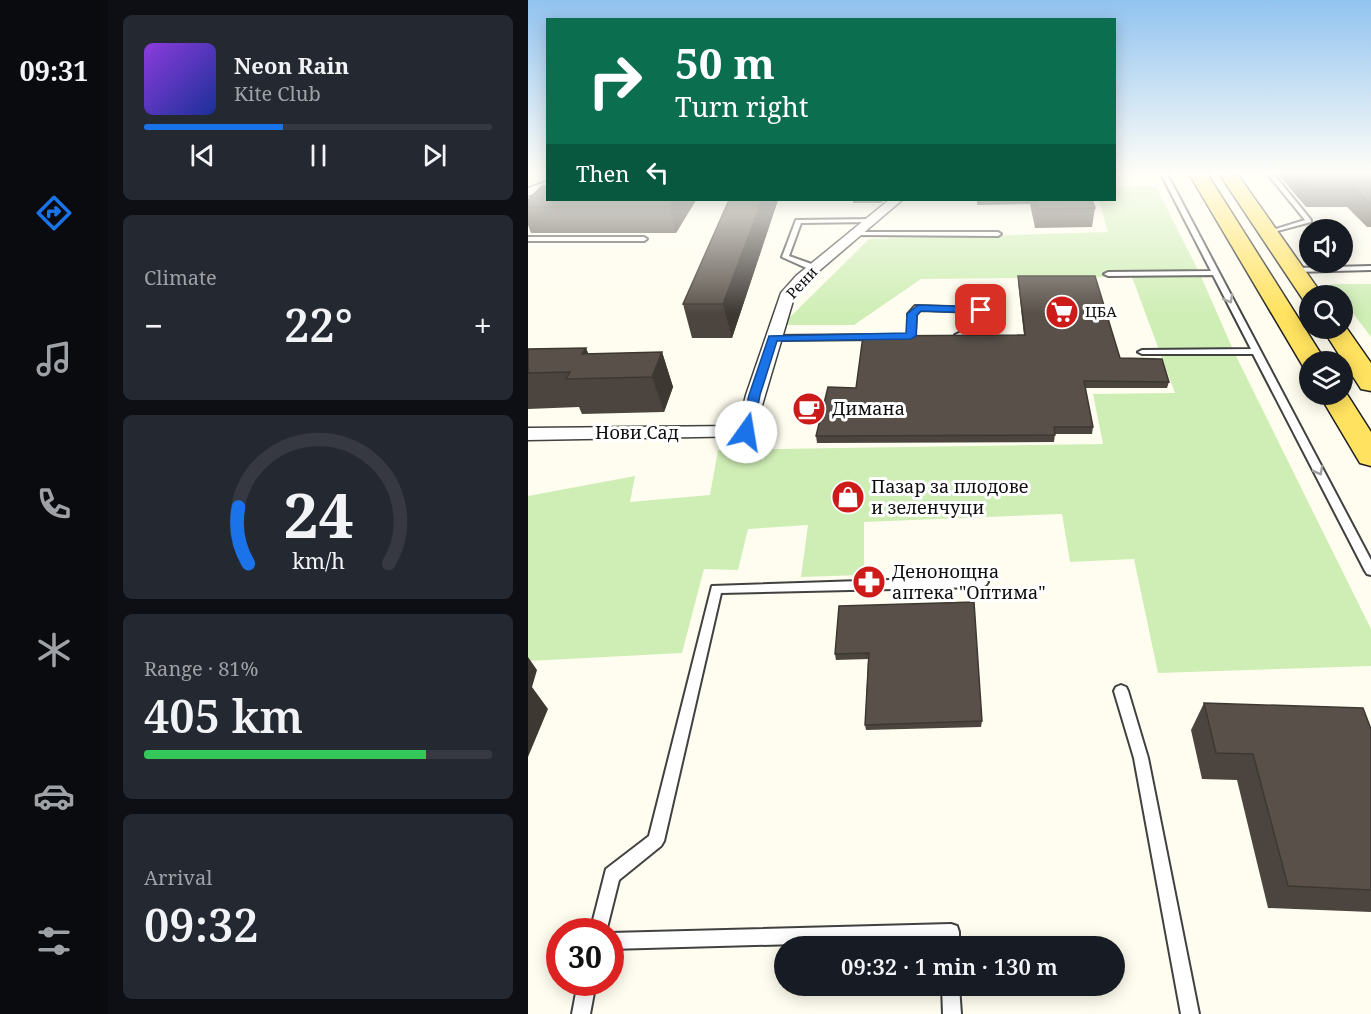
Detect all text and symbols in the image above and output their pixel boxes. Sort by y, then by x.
text: 50 m [675,34,775,91]
icon: right [576,42,654,120]
text: Neon Rain [234,50,349,80]
text: 09:31 [19,52,89,89]
text: Kite Club [234,80,321,107]
text: Turn right [675,88,808,125]
icon: previous [186,139,219,172]
icon: pause [302,139,335,172]
icon: next [418,139,451,172]
icon: left [641,156,674,189]
text: Then [576,158,629,188]
icon: directions [33,192,75,234]
map controls [1299,219,1353,405]
button: sound [1299,219,1353,273]
street label: Рени [781,262,821,303]
text: Climate [144,264,217,291]
pin [955,284,1006,335]
button: search [1299,285,1353,339]
one-way arrow [1222,292,1233,303]
icon: arrive [964,293,997,326]
text: 22° [284,294,353,355]
supermarket icon: ЦБА [1044,294,1080,330]
place label: ЦБА [1085,301,1117,321]
text: − [144,303,163,348]
text: + [474,303,492,348]
icon: music [33,338,75,380]
button: layers [1299,351,1353,405]
cafe icon: Димана [791,391,827,427]
place label: Димана [832,396,905,420]
position arrow [714,400,778,464]
street label: Нови Сад [595,420,679,444]
one-way arrow [1312,465,1323,476]
text: 24 [283,471,353,556]
place label: Пазар за плодове и зеленчуци [871,474,1028,519]
shop icon: Пазар за плодове и зеленчуци [830,479,866,515]
icon: phone [33,483,75,525]
text: km/h [292,546,345,575]
place label: Денонощна аптека "Оптима" [892,559,1046,604]
pharmacy icon: Денонощна аптека "Оптима" [851,564,887,600]
icon: climate [33,629,75,671]
text: Range · 81% [144,655,258,682]
text: 405 km [144,685,303,746]
icon: car [33,775,75,817]
text: Arrival [144,864,212,891]
text: 09:32 [144,894,259,955]
speed limit sign: 30 [546,918,624,996]
icon: filters [33,920,75,962]
text: 09:32 · 1 min · 130 m [841,951,1058,981]

